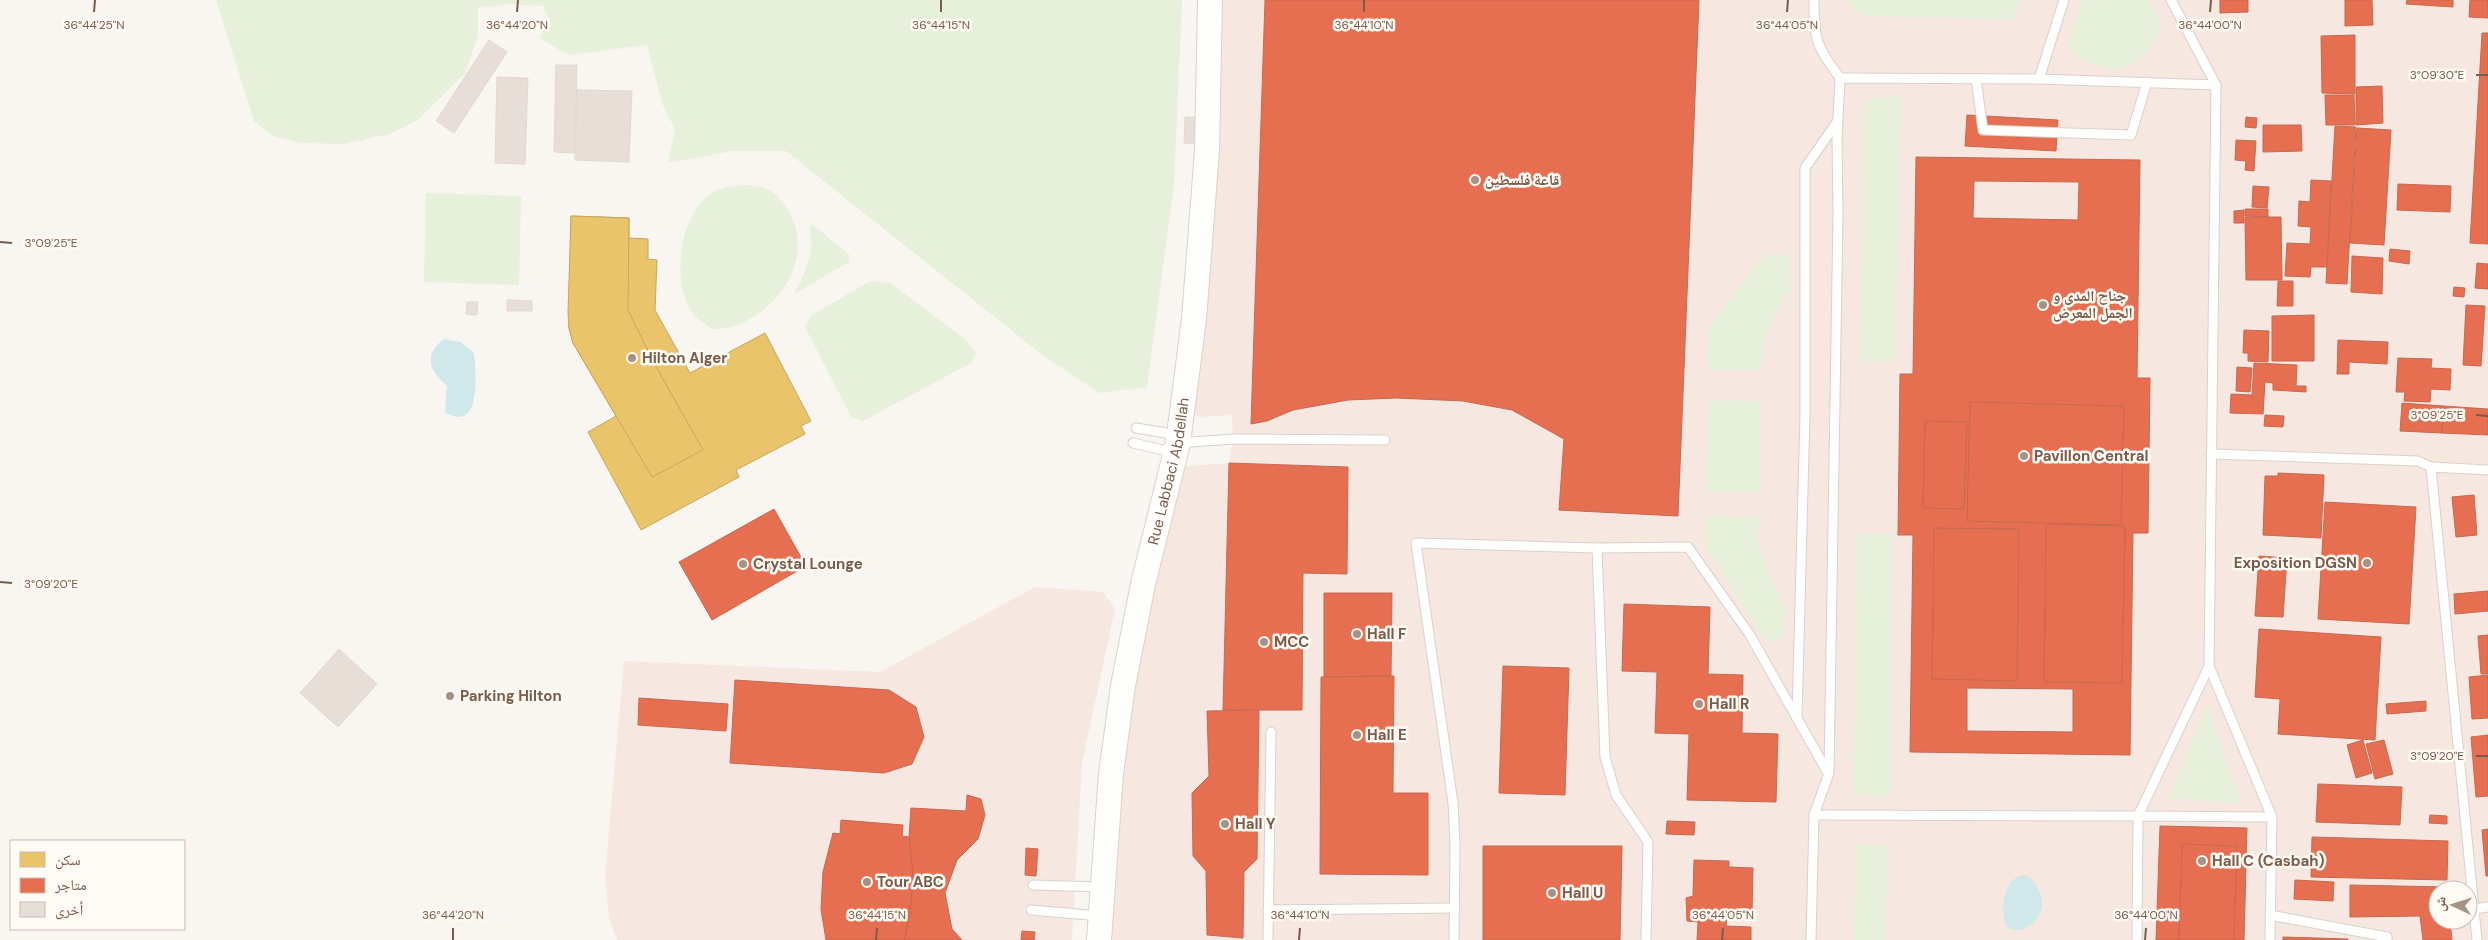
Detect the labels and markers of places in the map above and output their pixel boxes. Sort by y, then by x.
place label: قاعة فلسطين [1485,170,1560,190]
marker: قاعة فلسطين [1469,174,1481,186]
place label: جناح المدى و الجمل المعرض [2053,286,2133,323]
marker: جناح المدى و الجمل المعرض [2037,299,2049,311]
place label: Hilton Alger [642,348,728,368]
marker: Hilton Alger [626,352,638,364]
place label: Pavillon Central [2034,446,2149,466]
marker: Pavillon Central [2018,450,2030,462]
place label: Exposition DGSN [2234,553,2357,573]
place label: Crystal Lounge [753,554,863,574]
marker: Exposition DGSN [2361,557,2373,569]
marker: Crystal Lounge [737,558,749,570]
place label: Hall F [1367,624,1406,644]
marker: Hall F [1351,628,1363,640]
place label: MCC [1274,632,1309,652]
marker: MCC [1258,636,1270,648]
place label: Parking Hilton [460,686,562,706]
marker: Parking Hilton [444,690,456,702]
place label: Hall R [1709,694,1750,714]
marker: Hall R [1693,698,1705,710]
place label: Hall E [1367,725,1407,745]
marker: Hall E [1351,729,1363,741]
place label: Hall Y [1235,814,1276,834]
marker: Hall Y [1219,818,1231,830]
place label: Hall C (Casbah) [2212,851,2325,871]
marker: Hall C (Casbah) [2196,855,2208,867]
place label: Tour ABC [877,872,944,892]
marker: Tour ABC [861,876,873,888]
place label: Hall U [1562,883,1603,903]
marker: Hall U [1546,887,1558,899]

